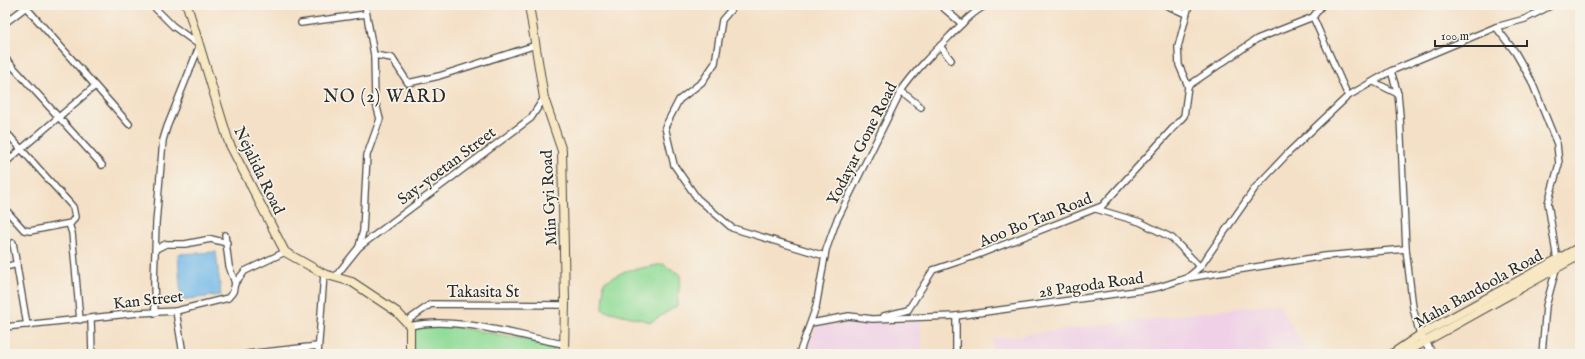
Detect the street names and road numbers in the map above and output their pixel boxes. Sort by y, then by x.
street label: Yodayar Gone Road [823,79,902,208]
street label: Say-yoetan Street [394,123,501,210]
street label: Nejalida Road [228,124,288,218]
street label: Min Gyi Road [537,149,562,246]
street label: Aoo Bo Tan Road [976,189,1095,253]
street label: Maha Bandoola Road [1411,246,1547,333]
street label: 28 Pagoda Road [1038,269,1145,303]
street label: Takasita St [447,283,520,303]
street label: Kan Street [112,287,185,315]

